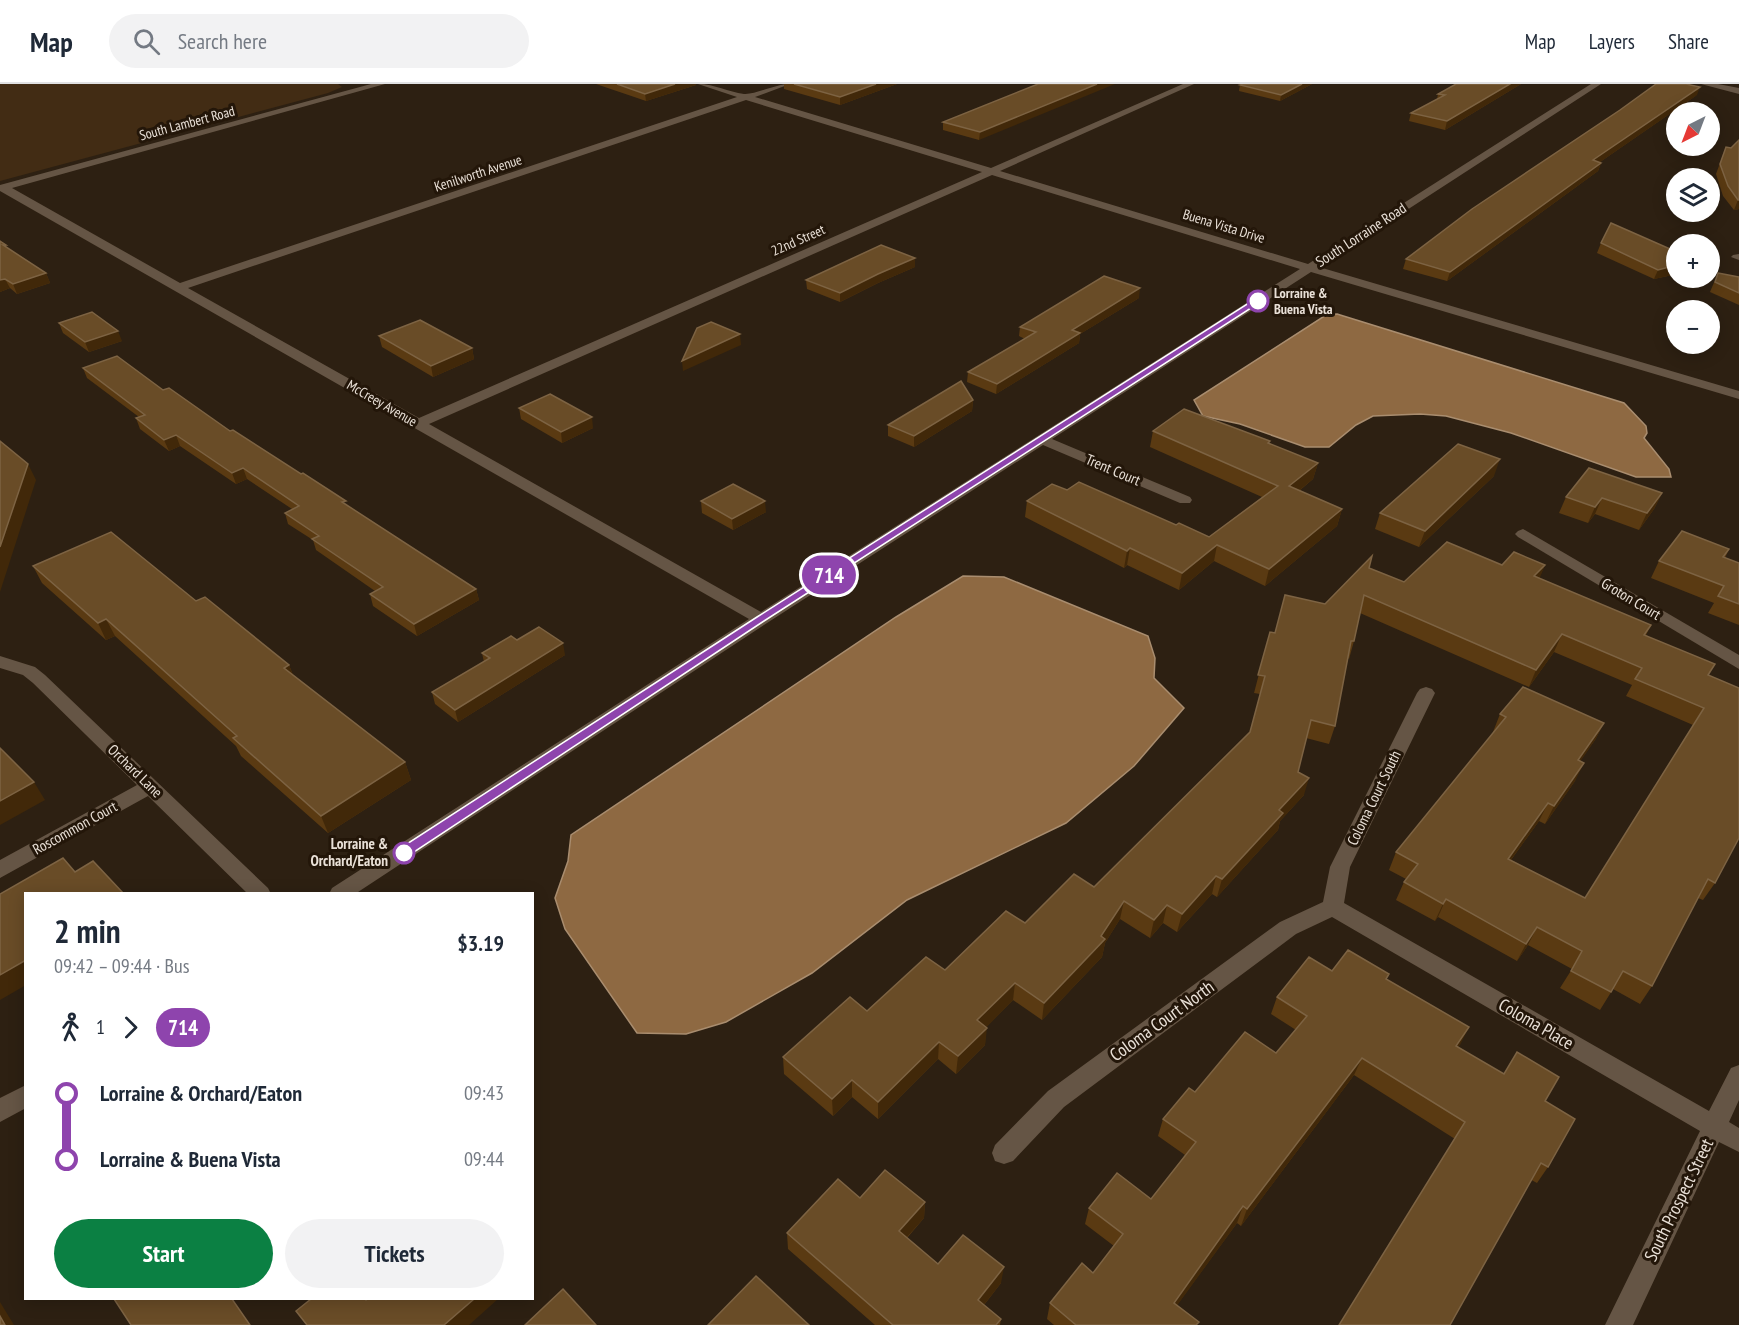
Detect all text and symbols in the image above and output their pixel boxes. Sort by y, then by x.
search box [109,14,529,68]
text: Map [30,23,73,60]
icon: search [130,25,163,58]
text: Search here [178,27,267,55]
text: Map [1525,28,1556,55]
text: Layers [1589,28,1635,55]
text: Share [1668,28,1709,55]
street label: South Lambert Road [137,102,237,144]
north arrow [1666,102,1720,156]
map controls [1666,102,1720,354]
street label: Kenilworth Avenue [432,150,524,196]
button: layers [1666,168,1720,222]
street label: South Lorraine Road [1312,198,1410,271]
street label: Buena Vista Drive [1181,205,1267,247]
street label: 22nd Street [768,220,828,260]
button: + [1666,234,1720,288]
place label: Lorraine & Buena Vista [1274,284,1333,318]
marker: Lorraine & Buena Vista [1247,290,1269,312]
button: − [1666,300,1720,354]
street label: McCreey Avenue [344,376,420,430]
street label: Trent Court [1083,450,1143,490]
line badge: 714 [794,556,864,594]
text: 714 [814,562,844,589]
street label: Groton Court [1598,573,1665,624]
street label: Orchard Lane [104,740,167,801]
street label: Coloma Court South [1342,747,1405,848]
street label: Roscommon Court [29,797,120,859]
place label: Lorraine & Orchard/Eaton [310,834,388,870]
marker: Lorraine & Orchard/Eaton [393,842,415,864]
text: 2 min [54,909,121,952]
text: $3.19 [457,929,504,957]
text: 09:42 – 09:44 · Bus [54,953,189,979]
street label: Coloma Court North [1105,975,1218,1066]
street label: Coloma Place [1494,993,1578,1054]
icon: walk [54,1011,87,1044]
icon: forward [114,1011,147,1044]
text: 1 [96,1014,105,1040]
text: 714 [168,1014,198,1041]
text: Lorraine & Orchard/Eaton [100,1079,302,1107]
text: 09:43 [464,1080,504,1106]
street label: South Prospect Street [1639,1135,1718,1265]
text: Lorraine & Buena Vista [100,1145,281,1173]
text: 09:44 [464,1146,504,1172]
button: Start [54,1219,273,1288]
button: Tickets [285,1219,504,1288]

